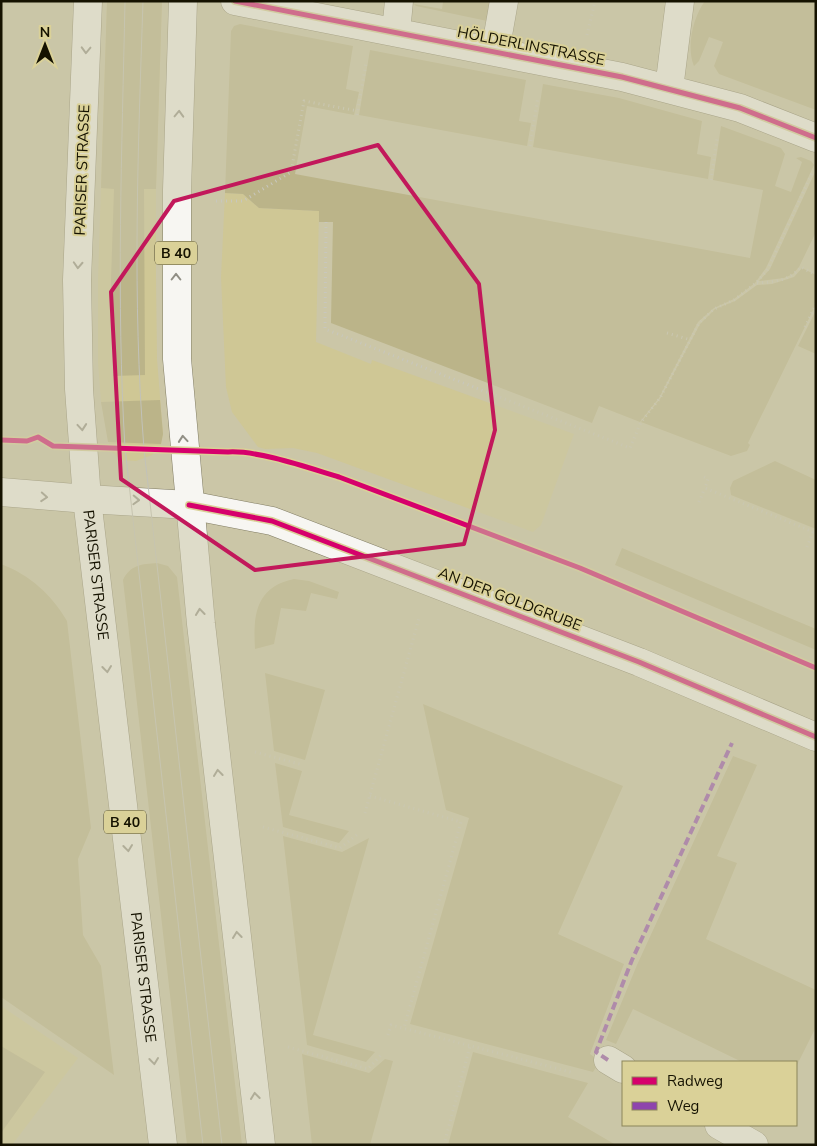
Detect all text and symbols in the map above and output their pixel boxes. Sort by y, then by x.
north arrow [20,20,70,70]
street label: HÖLDERLINSTRASSE [455,22,607,70]
text: N [40,23,50,42]
one-way arrow [81,46,92,54]
street label: PARISER STRASSE [70,104,94,236]
one-way arrow [174,110,184,118]
road number: B 40 [155,242,197,264]
one-way arrow [73,261,84,269]
one-way arrow [171,272,181,280]
one-way arrow [76,423,87,431]
one-way arrow [178,435,189,443]
one-way arrow [40,491,48,502]
one-way arrow [132,495,140,506]
street label: PARISER STRASSE [78,509,114,641]
street label: AN DER GOLDGRUBE [435,562,585,636]
one-way arrow [195,608,206,616]
one-way arrow [101,665,112,673]
one-way arrow [213,769,224,777]
road number: B 40 [104,810,146,834]
one-way arrow [122,844,133,852]
street label: PARISER STRASSE [126,911,161,1043]
one-way arrow [232,931,243,939]
one-way arrow [148,1057,159,1065]
legend [622,1061,797,1126]
text: Radweg [667,1071,723,1091]
one-way arrow [250,1092,261,1100]
text: Weg [667,1096,699,1116]

